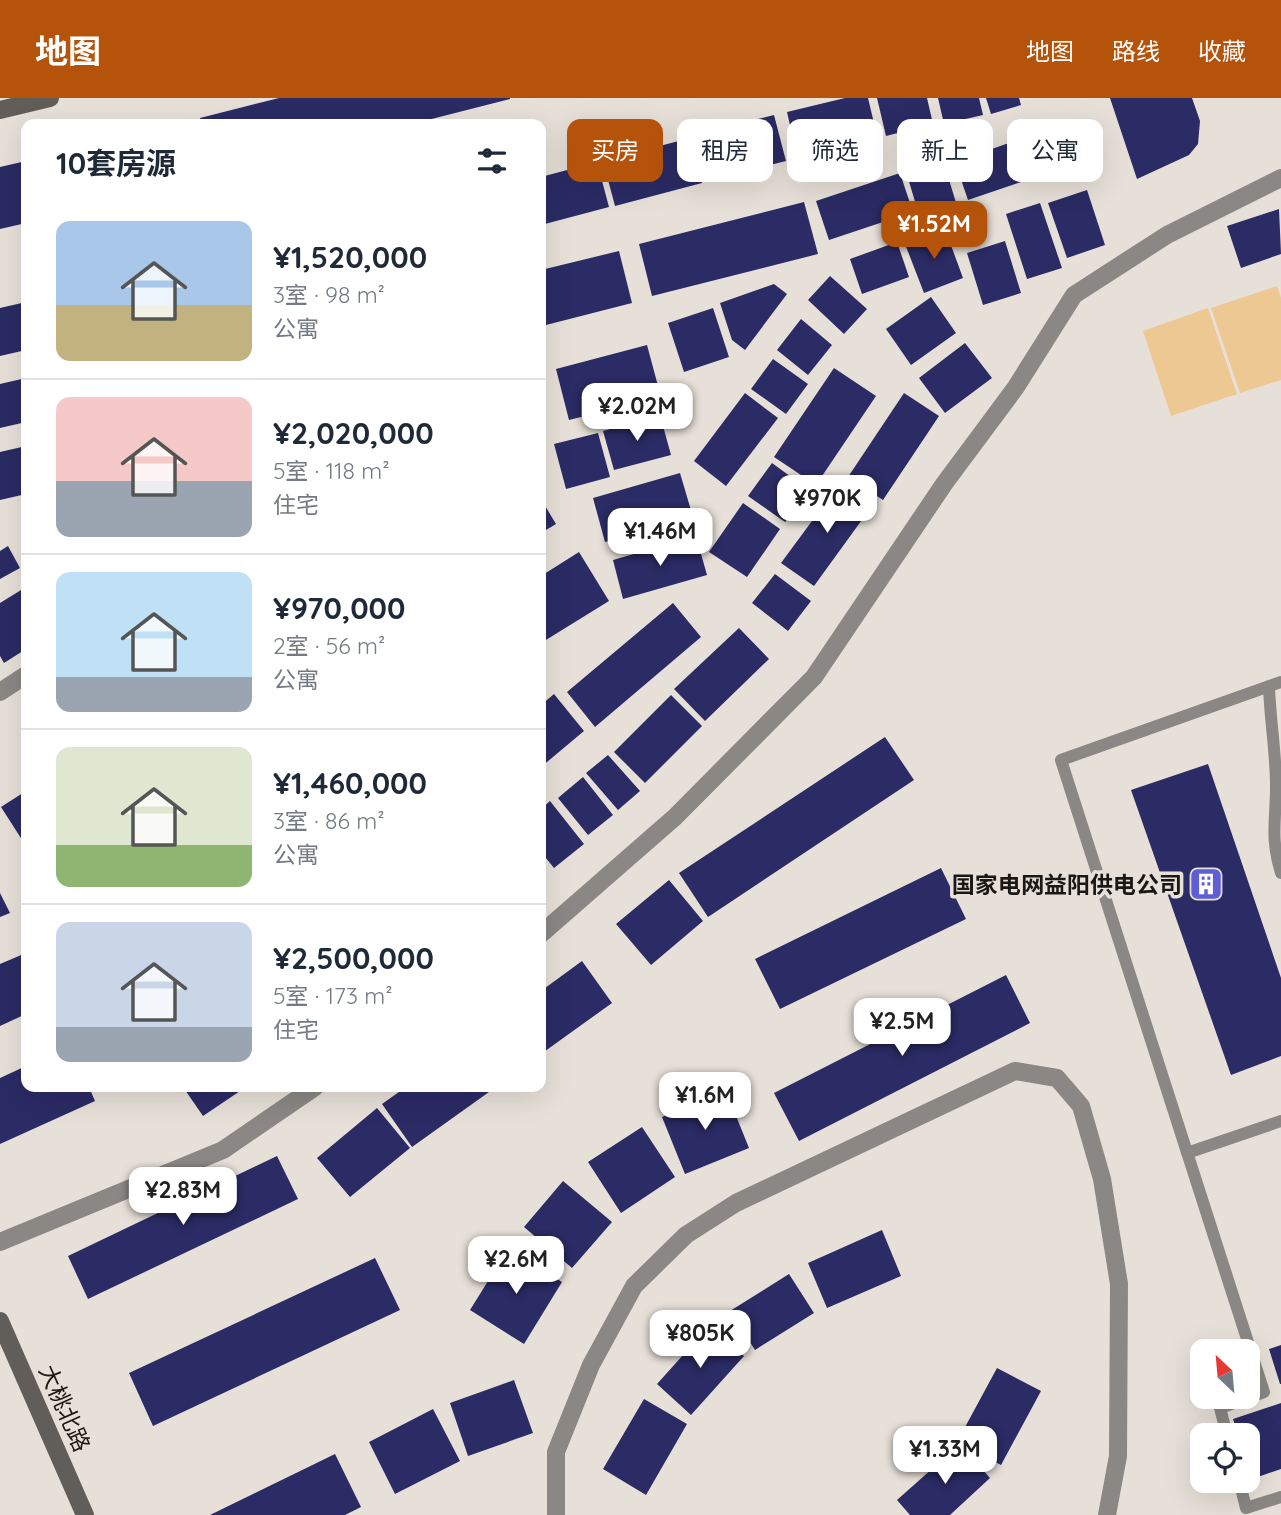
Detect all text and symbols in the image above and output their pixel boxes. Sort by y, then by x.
text: 地图 [35,30,101,71]
text: 地图 [1026,36,1074,66]
text: 路线 [1112,36,1160,66]
text: 收藏 [1198,36,1246,66]
chip: 买房 [567,119,663,182]
chip: 租房 [677,119,773,182]
chip: 筛选 [787,119,883,182]
chip: 新上 [897,119,993,182]
chip: 公寓 [1007,119,1103,182]
icon: filters [473,142,511,180]
text: 10套房源 [56,144,176,182]
pin: ¥1.52M [877,202,991,261]
text: ¥1.52M [897,209,971,238]
text: ¥1,520,000 [273,238,427,276]
icon: home [112,249,196,333]
text: 3室 · 98 m² [273,280,385,309]
text: 公寓 [273,314,319,343]
pin: ¥2.02M [580,384,694,443]
text: ¥2.02M [598,391,676,420]
text: ¥2,020,000 [273,414,434,452]
icon: home [112,425,196,509]
text: 5室 · 118 m² [273,456,390,485]
pin: ¥970K [778,476,876,535]
text: ¥970K [793,483,861,512]
text: 住宅 [273,490,319,519]
pin: ¥1.46M [603,508,717,568]
text: ¥1.46M [624,516,696,545]
text: ¥970,000 [273,589,405,627]
icon: home [112,600,196,684]
text: 2室 · 56 m² [273,631,385,660]
text: 公寓 [273,665,319,694]
text: ¥1,460,000 [273,764,427,802]
icon: home [112,775,196,859]
text: 3室 · 86 m² [273,806,384,835]
text: 公寓 [273,840,319,869]
building icon: 国家电网益阳供电公司 [1187,865,1225,903]
place label: 国家电网益阳供电公司 [952,870,1182,899]
text: ¥2,500,000 [273,939,434,977]
icon: home [112,950,196,1034]
text: 5室 · 173 m² [273,981,393,1010]
pin: ¥2.5M [853,998,951,1058]
text: ¥2.5M [870,1006,934,1035]
text: 住宅 [273,1015,319,1044]
pin: ¥1.6M [656,1072,754,1132]
text: ¥1.6M [675,1080,735,1109]
pin: ¥2.83M [126,1168,240,1227]
text: ¥2.83M [145,1175,221,1204]
pin: ¥2.6M [467,1236,565,1296]
text: ¥2.6M [484,1244,548,1273]
pin: ¥805K [651,1310,749,1370]
text: ¥805K [666,1318,734,1347]
north arrow [1190,1339,1260,1409]
map controls [1190,1339,1260,1493]
street label: 大桃北路 [33,1360,97,1456]
button: locate [1190,1423,1260,1493]
pin: ¥1.33M [888,1426,1002,1486]
text: ¥1.33M [909,1434,981,1463]

